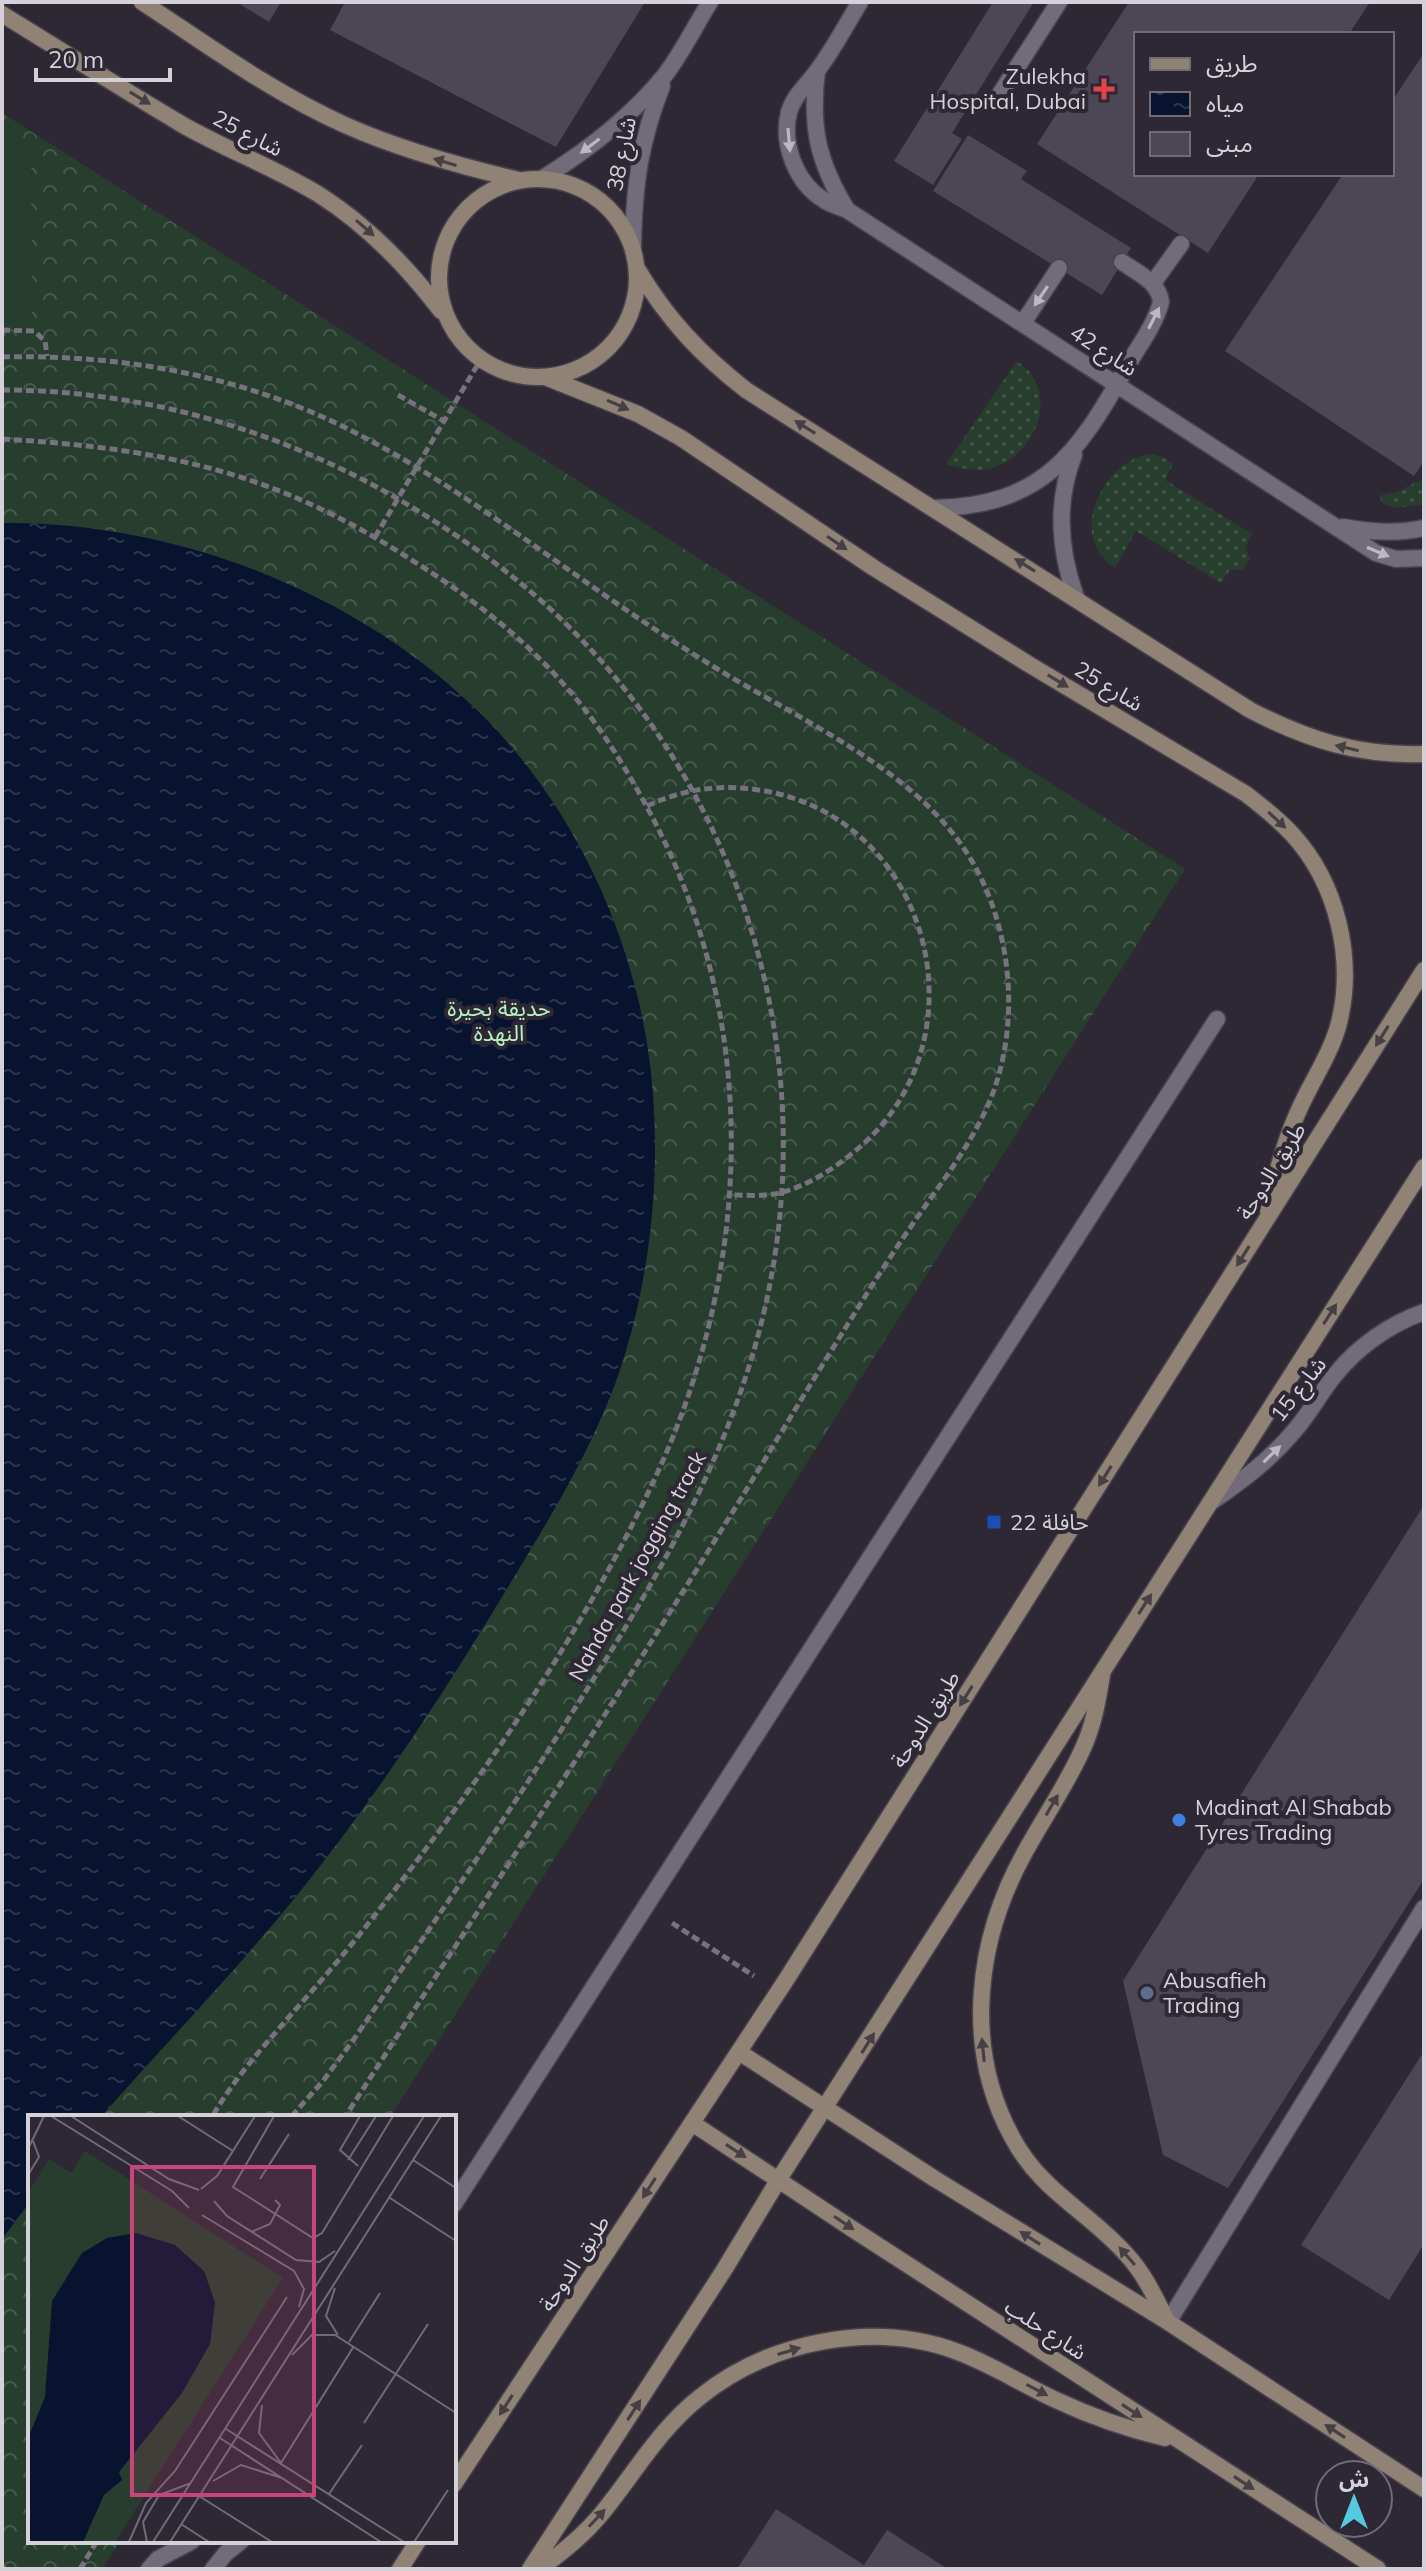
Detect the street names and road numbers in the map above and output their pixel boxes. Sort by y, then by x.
street label: شارع 25 [207,103,288,165]
street label: شارع 38 [600,115,645,194]
street label: شارع 42 [1063,318,1143,385]
street label: شارع 25 [1068,655,1148,720]
street label: طريق الدوحة [1230,1117,1312,1225]
street label: شارع 15 [1264,1351,1334,1429]
street label: Nahda park jogging track [562,1446,712,1686]
street label: طريق الدوحة [884,1665,966,1773]
street label: طريق الدوحة [533,2210,615,2316]
street label: شارع حلب [998,2292,1092,2368]

